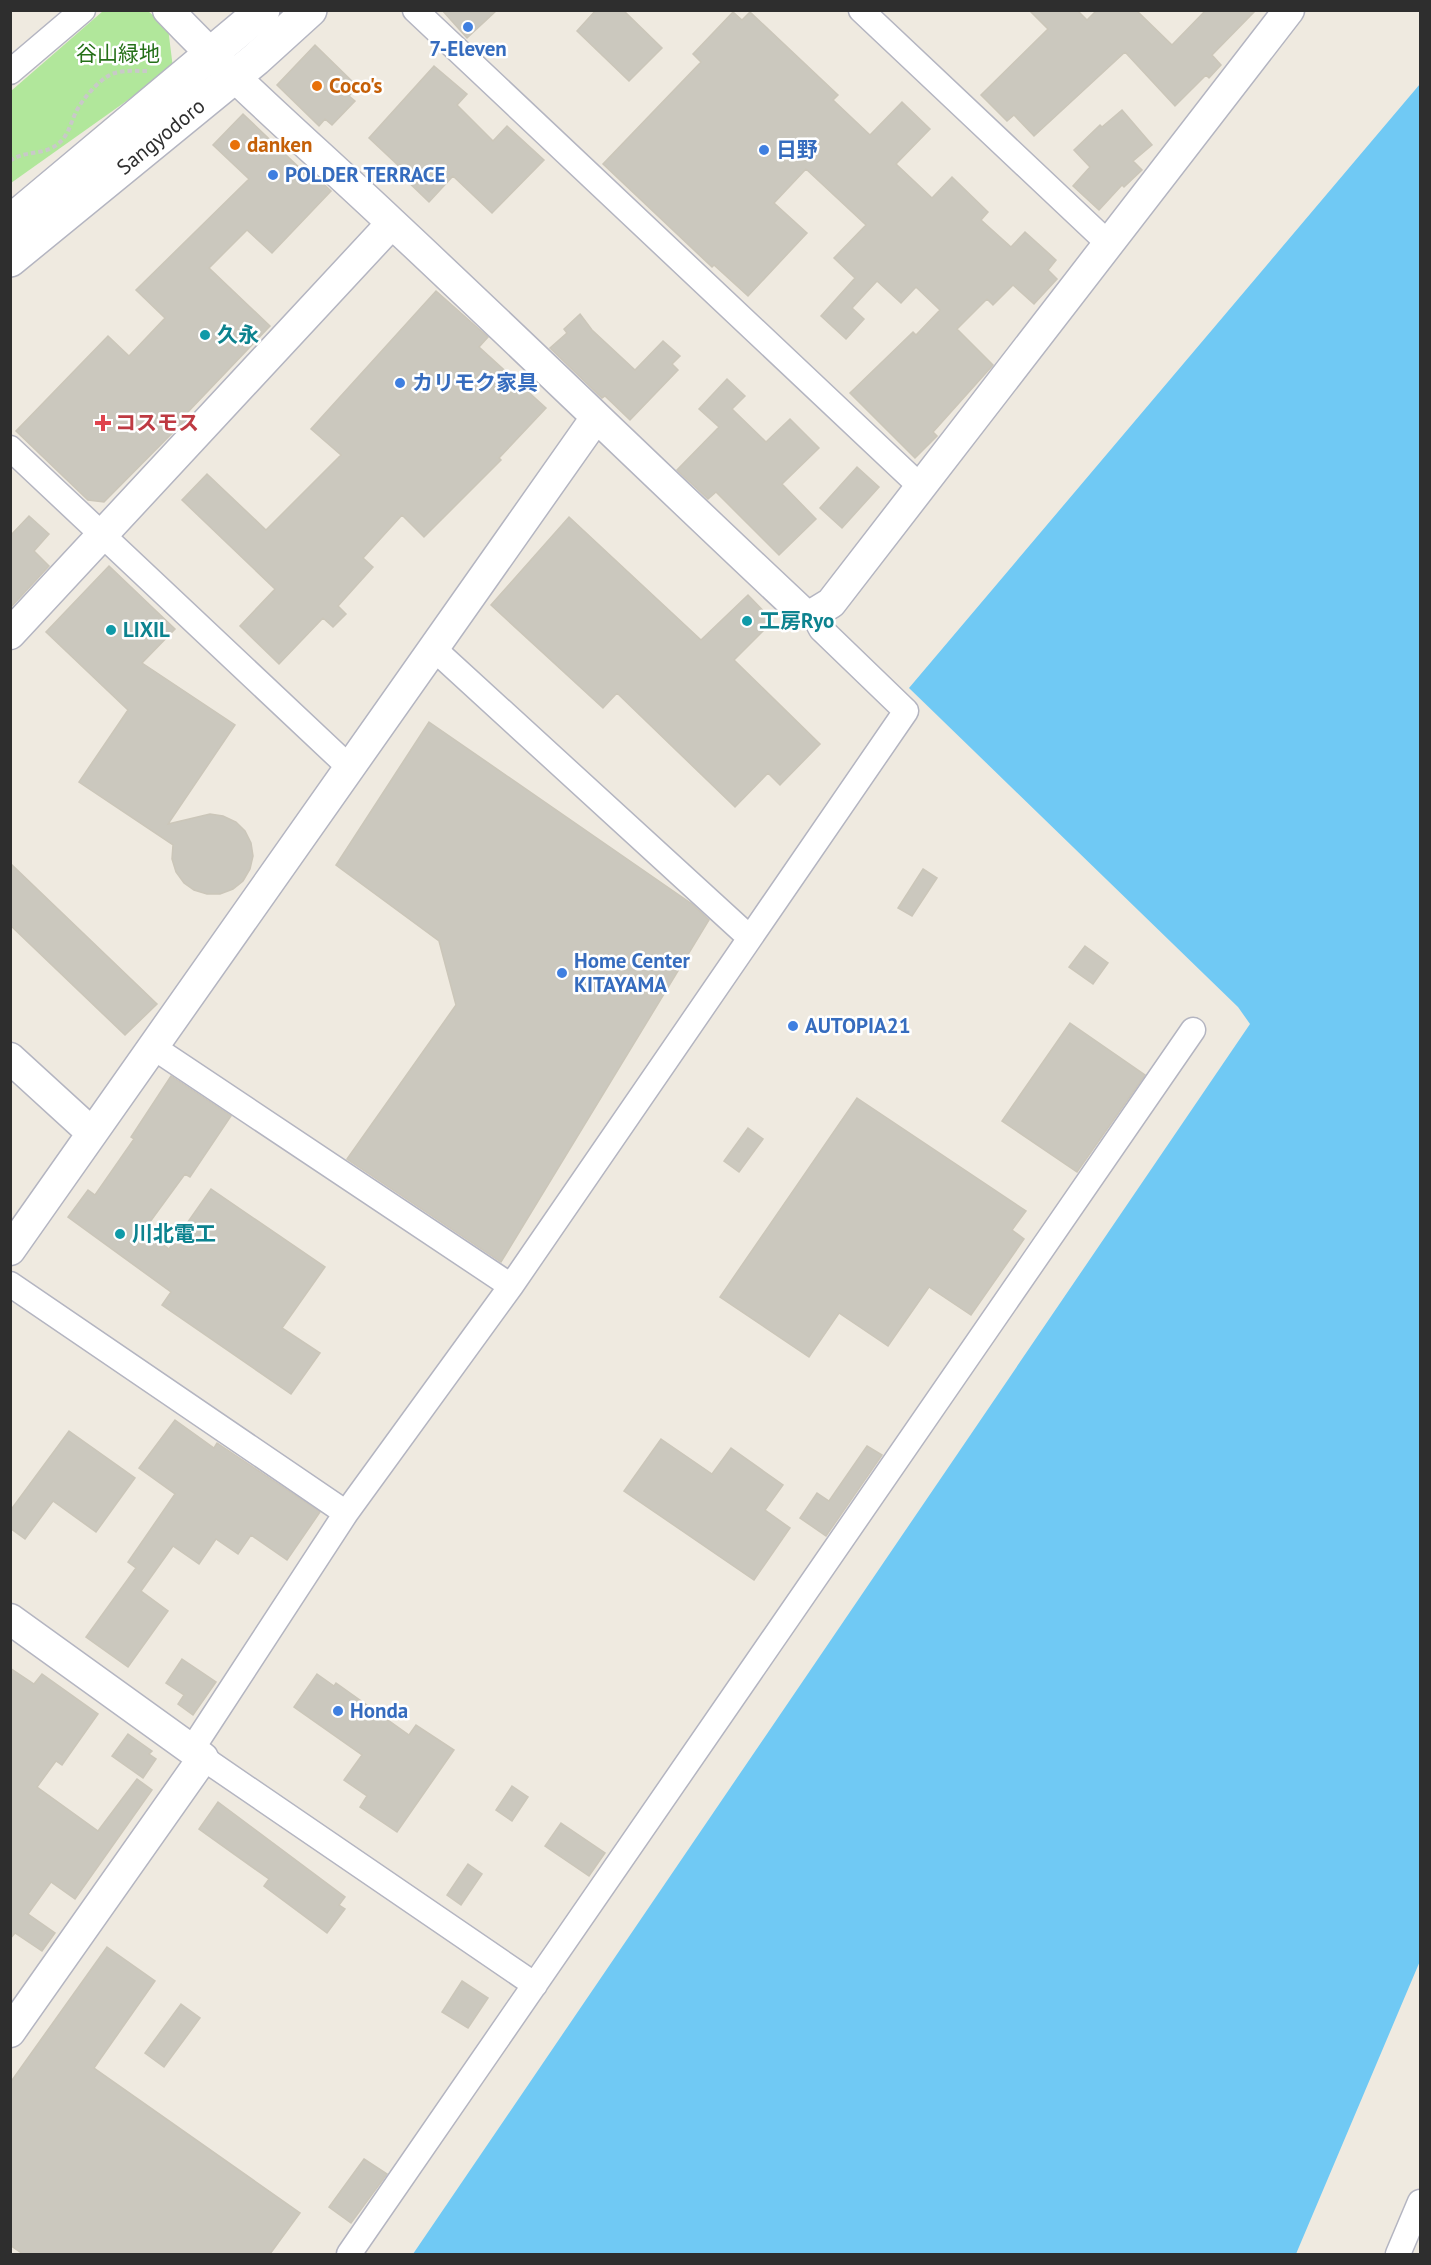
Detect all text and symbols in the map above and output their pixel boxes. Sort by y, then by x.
marker: 7-Eleven [461,20,475,34]
place label: 7-Eleven [429,35,507,62]
park label: 谷山緑地 [76,40,160,67]
place label: Coco's [329,72,383,99]
marker: Coco's [310,79,324,93]
street label: Sangyodoro [111,92,210,180]
place label: danken [247,131,312,158]
place label: 日野 [776,136,818,163]
marker: danken [228,138,242,152]
marker: 日野 [757,143,771,157]
place label: POLDER TERRACE [285,161,446,188]
marker: POLDER TERRACE [266,168,280,182]
place label: 久永 [217,321,259,348]
marker: 久永 [198,328,212,342]
place label: カリモク家具 [412,369,538,396]
marker: カリモク家具 [393,376,407,390]
place label: コスモス [115,409,199,436]
marker: コスモス [96,416,110,430]
place label: 工房Ryo [759,607,834,634]
marker: 工房Ryo [740,614,754,628]
place label: LIXIL [123,616,170,643]
marker: LIXIL [104,623,118,637]
place label: Home Center KITAYAMA [574,947,691,998]
marker: Home Center KITAYAMA [555,966,569,980]
place label: AUTOPIA21 [805,1012,911,1039]
marker: AUTOPIA21 [786,1019,800,1033]
place label: 川北電工 [132,1220,216,1247]
marker: 川北電工 [113,1227,127,1241]
place label: Honda [350,1697,408,1724]
marker: Honda [331,1704,345,1718]

